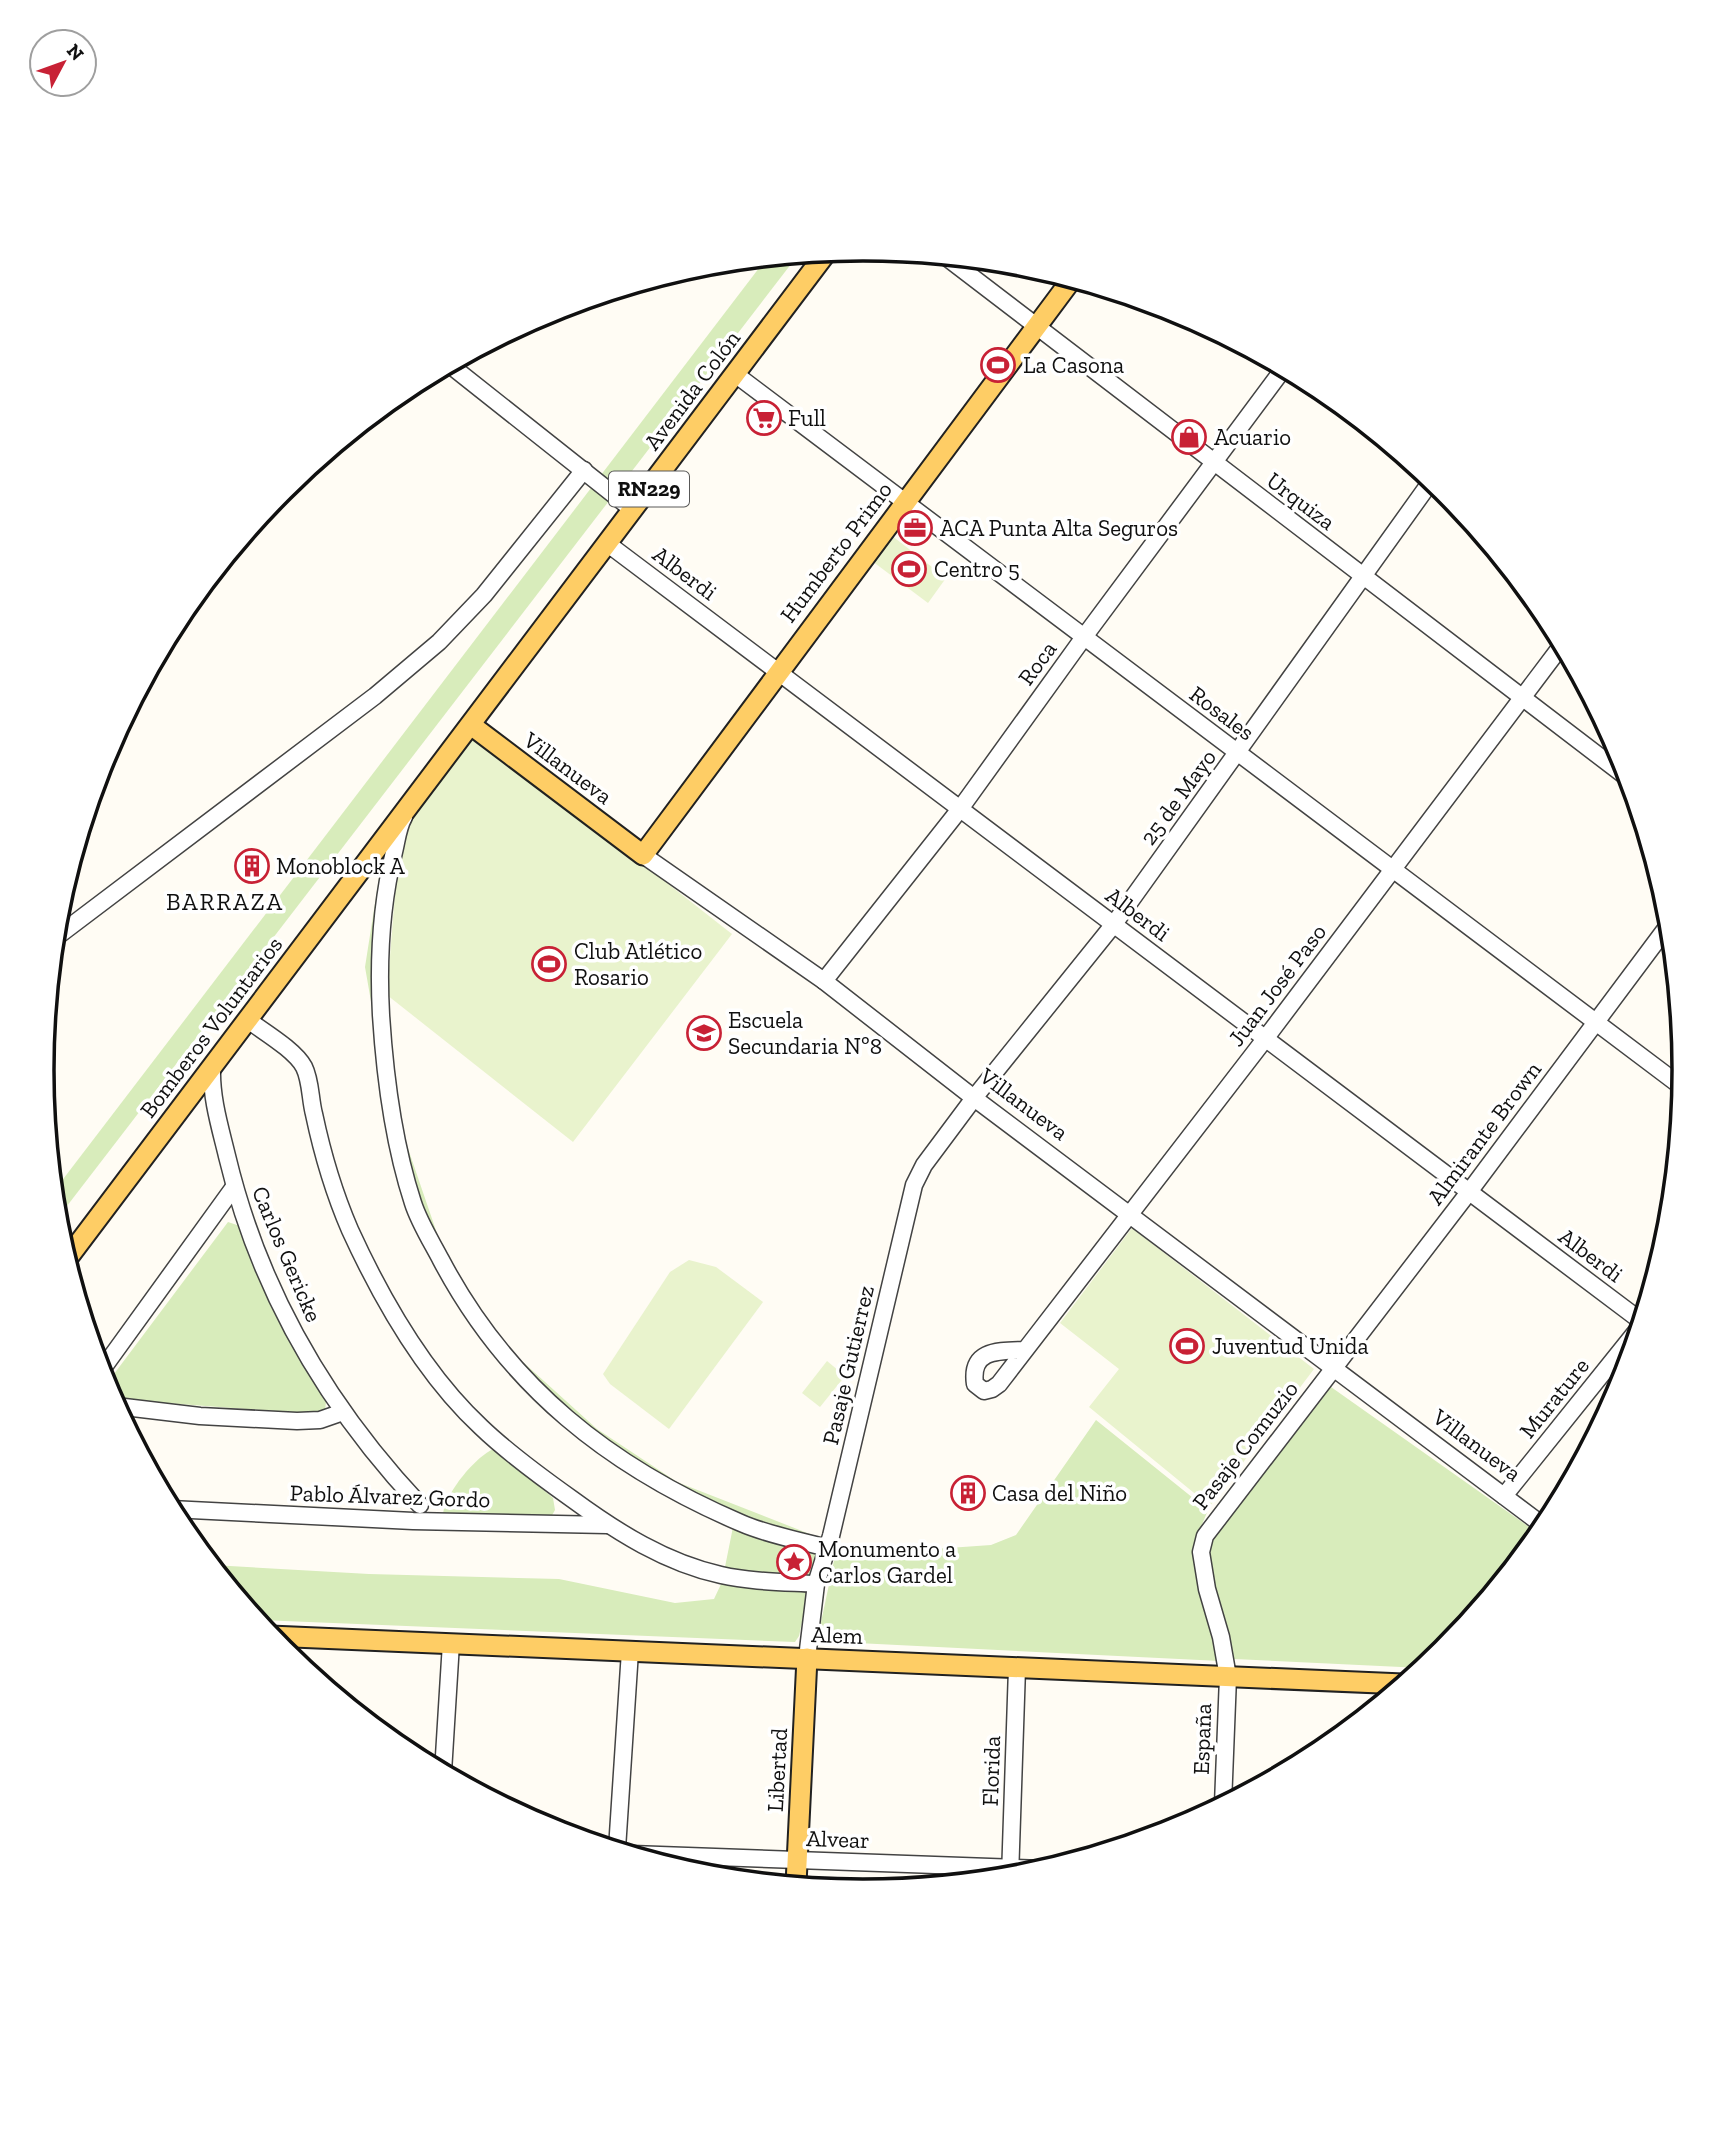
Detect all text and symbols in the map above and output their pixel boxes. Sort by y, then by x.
north arrow [28,28,98,98]
text: N [62,39,89,65]
street label: Avenida Colón [638,325,746,455]
sports icon: La Casona [979,346,1017,384]
place label: La Casona [1023,351,1124,379]
supermarket icon: Full [745,399,783,437]
place label: Full [788,404,826,432]
shop icon: Acuario [1170,418,1208,456]
place label: Acuario [1214,423,1291,451]
street label: Urquiza [1261,466,1341,536]
road number: RN229 [609,472,689,506]
street label: Humberto Primo [774,476,898,628]
office icon: ACA Punta Alta Seguros [896,509,934,547]
place label: ACA Punta Alta Seguros [940,514,1178,542]
street label: Alberdi [647,540,723,606]
sports icon: Centro 5 [890,550,928,588]
place label: Centro 5 [934,555,1020,583]
street label: Roca [1012,636,1062,690]
street label: Rosales [1184,680,1260,746]
street label: Villanueva [517,725,618,810]
street label: 25 de Mayo [1134,744,1222,850]
building icon: Monoblock A [233,847,271,885]
place label: Monoblock A [276,852,406,880]
street label: Alberdi [1100,881,1176,947]
district label: BARRAZA [166,887,284,916]
street label: Juan José Paso [1222,918,1332,1052]
street label: Bomberos Voluntarios [134,931,288,1123]
place label: Club Atlético Rosario [574,937,702,991]
sports icon: Club Atlético Rosario [530,945,568,983]
place label: Escuela Secundaria Nº8 [728,1006,882,1060]
school or university icon: Escuela Secundaria Nº8 [685,1014,723,1052]
street label: Almirante Brown [1421,1056,1547,1210]
street label: Villanueva [973,1061,1074,1146]
street label: Carlos Gericke [246,1182,328,1326]
street label: Alberdi [1553,1222,1629,1288]
street label: Pasaje Gutierrez [816,1282,880,1447]
sports icon: Juventud Unida [1168,1327,1206,1365]
place label: Juventud Unida [1212,1332,1369,1360]
street label: Murature [1513,1352,1595,1444]
street label: Pasaje Comuzio [1186,1375,1304,1515]
street label: Villanueva [1426,1402,1527,1487]
building icon: Casa del Niño [949,1474,987,1512]
street label: Pablo Álvarez Gordo [289,1479,491,1513]
place label: Casa del Niño [992,1479,1127,1507]
place label: Monumento a Carlos Gardel [818,1535,956,1589]
place icon: Monumento a Carlos Gardel [775,1543,813,1581]
street label: Alem [811,1620,863,1650]
street label: España [1187,1703,1217,1775]
street label: Libertad [761,1727,793,1813]
street label: Florida [976,1735,1006,1807]
street label: Alvear [806,1824,870,1854]

